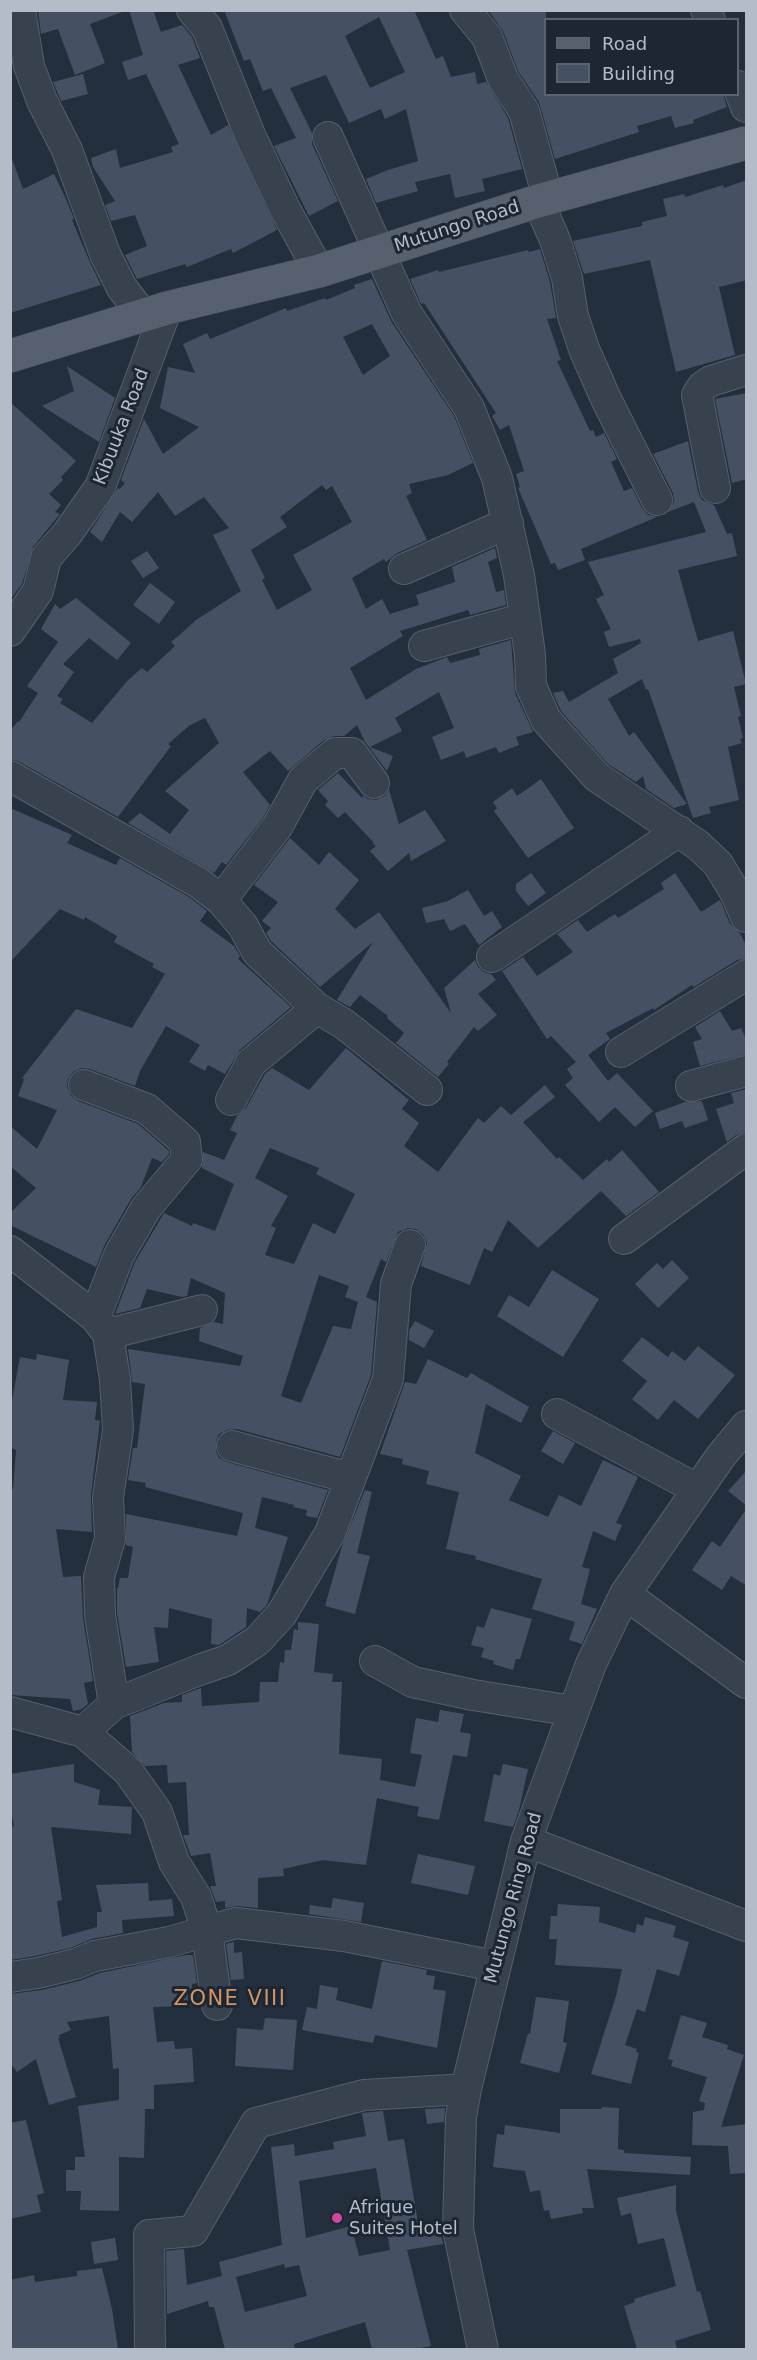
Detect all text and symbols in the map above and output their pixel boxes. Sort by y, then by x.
legend [544,18,739,96]
text: Road [602,33,647,54]
text: Building [602,63,675,84]
street label: Mutungo Road [392,197,522,257]
street label: Kibuuka Road [90,366,154,488]
street label: Mutungo Ring Road [481,1810,547,1986]
district label: ZONE VIII [173,1987,287,2013]
place label: Afrique Suites Hotel [349,2197,458,2240]
marker: Afrique Suites Hotel [330,2211,344,2225]

